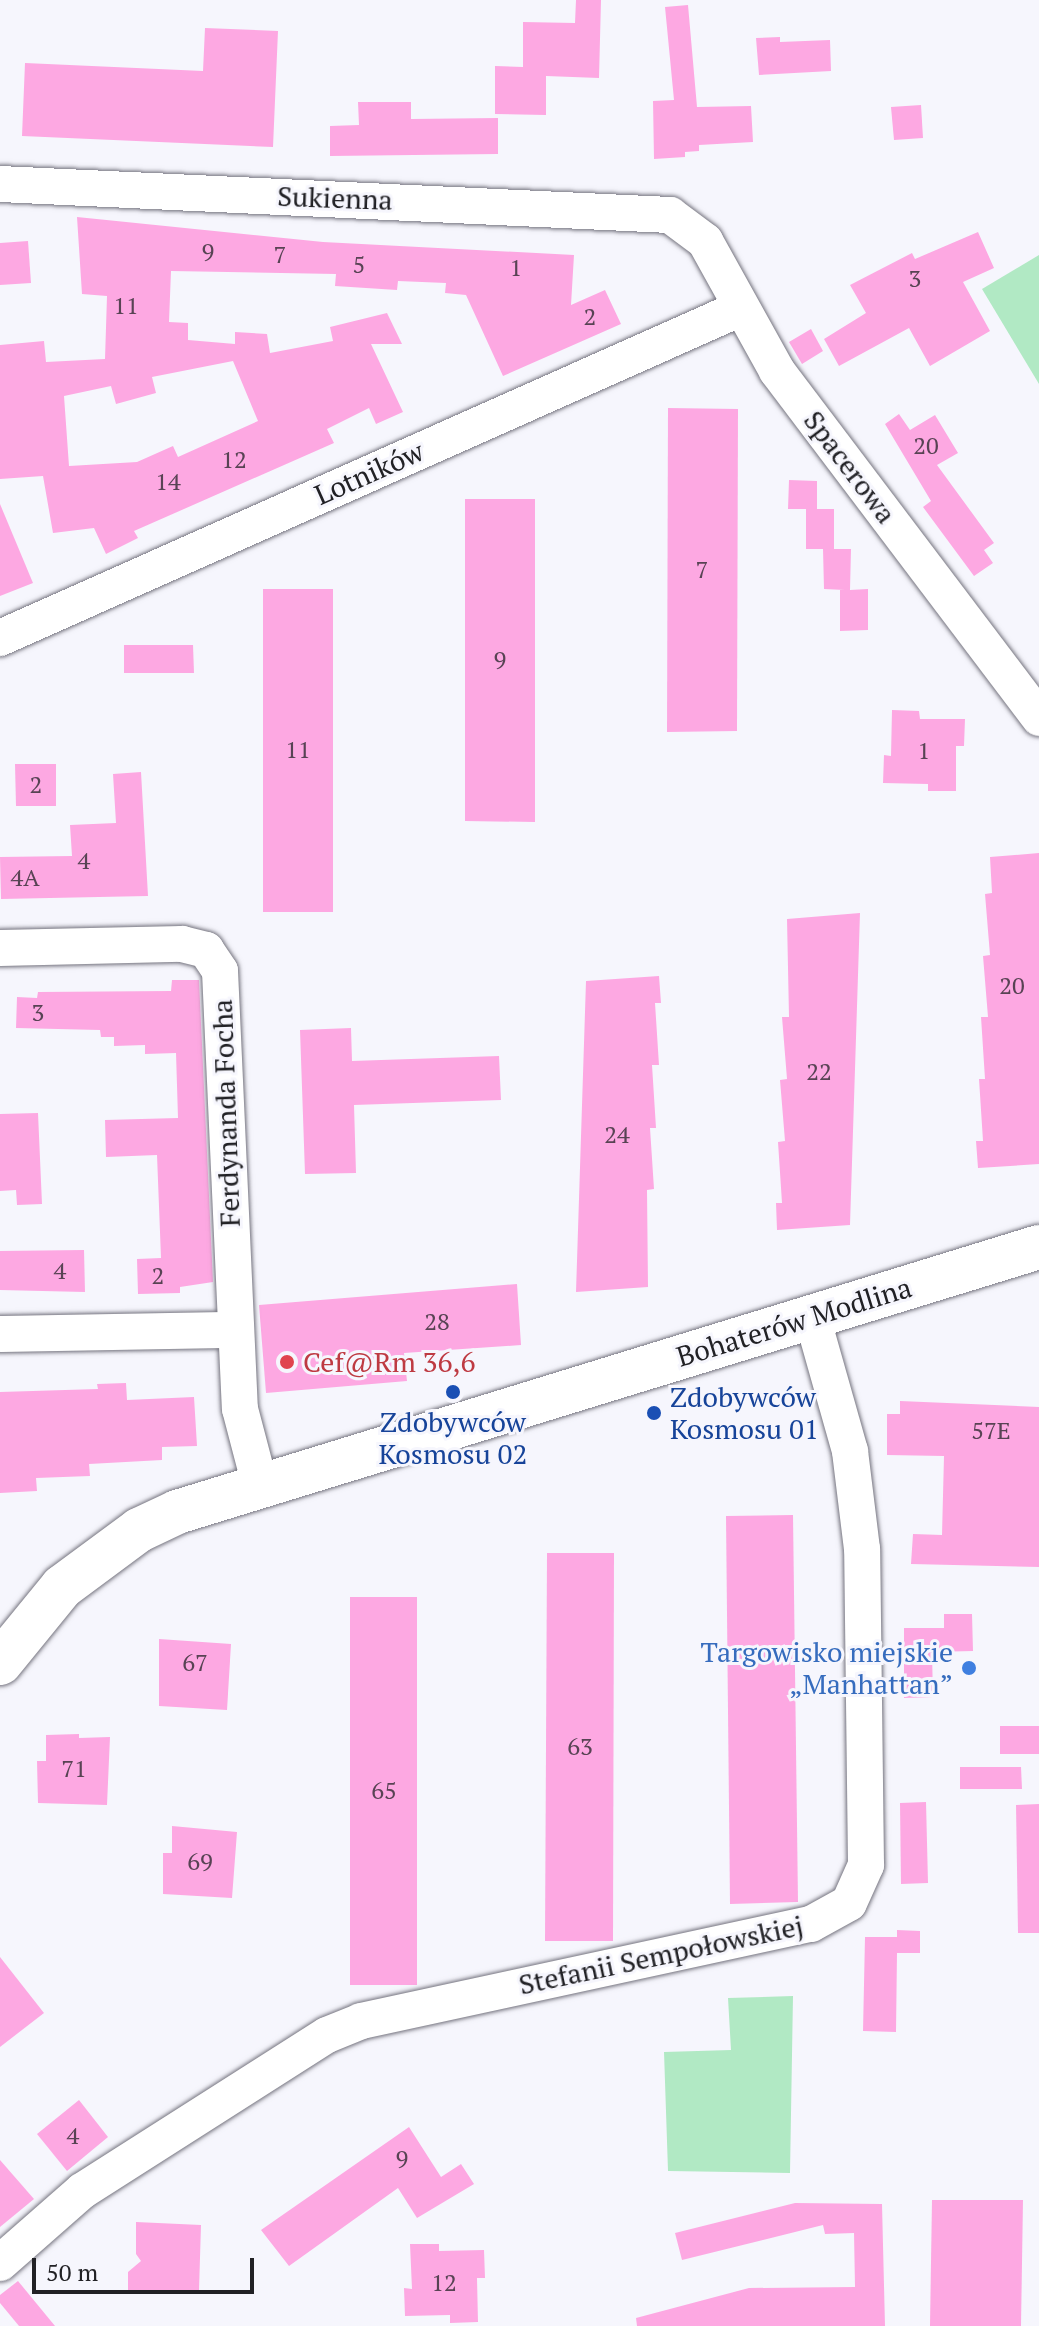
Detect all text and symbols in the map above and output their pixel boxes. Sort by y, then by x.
street label: Sukienna [277,179,393,217]
house number: 9 [202,238,214,266]
house number: 7 [274,241,286,269]
house number: 5 [353,251,365,279]
house number: 1 [510,254,522,282]
house number: 3 [909,265,921,293]
house number: 11 [113,292,139,320]
house number: 2 [584,303,596,331]
street label: Spacerowa [797,404,903,530]
house number: 20 [913,432,939,460]
street label: Lotników [309,434,429,512]
house number: 12 [221,446,247,474]
house number: 14 [155,468,181,496]
house number: 7 [696,556,708,584]
house number: 9 [494,646,506,674]
house number: 11 [285,736,311,764]
house number: 1 [918,737,930,765]
house number: 2 [30,771,42,799]
house number: 4 [78,847,90,875]
house number: 4A [10,864,40,892]
house number: 20 [999,972,1025,1000]
street label: Ferdynanda Focha [205,998,247,1228]
house number: 3 [32,999,44,1027]
house number: 22 [806,1058,832,1086]
house number: 24 [604,1121,630,1149]
house number: 4 [54,1257,66,1285]
house number: 2 [152,1262,164,1290]
street label: Bohaterów Modlina [673,1270,915,1374]
house number: 28 [424,1308,450,1336]
place label: Cef@Rm 36,6 [303,1345,475,1379]
marker: Cef@Rm 36,6 [278,1353,296,1371]
place label: Zdobywców Kosmosu 01 [670,1380,819,1446]
marker: Zdobywców Kosmosu 02 [444,1383,462,1401]
marker: Zdobywców Kosmosu 01 [645,1404,663,1422]
place label: Zdobywców Kosmosu 02 [379,1405,527,1471]
house number: 57E [971,1417,1011,1445]
place label: Targowisko miejskie „Manhattan” [701,1635,953,1701]
house number: 67 [182,1649,208,1677]
marker: Targowisko miejskie „Manhattan” [960,1659,978,1677]
house number: 63 [567,1733,593,1761]
house number: 71 [61,1755,87,1783]
house number: 65 [371,1777,397,1805]
house number: 69 [187,1848,213,1876]
street label: Stefanii Sempołowskiej [516,1908,806,2002]
house number: 4 [67,2122,79,2150]
house number: 9 [396,2145,408,2173]
scale bar [36,2242,258,2292]
text: 50 m [46,2256,98,2288]
house number: 12 [431,2269,457,2297]

